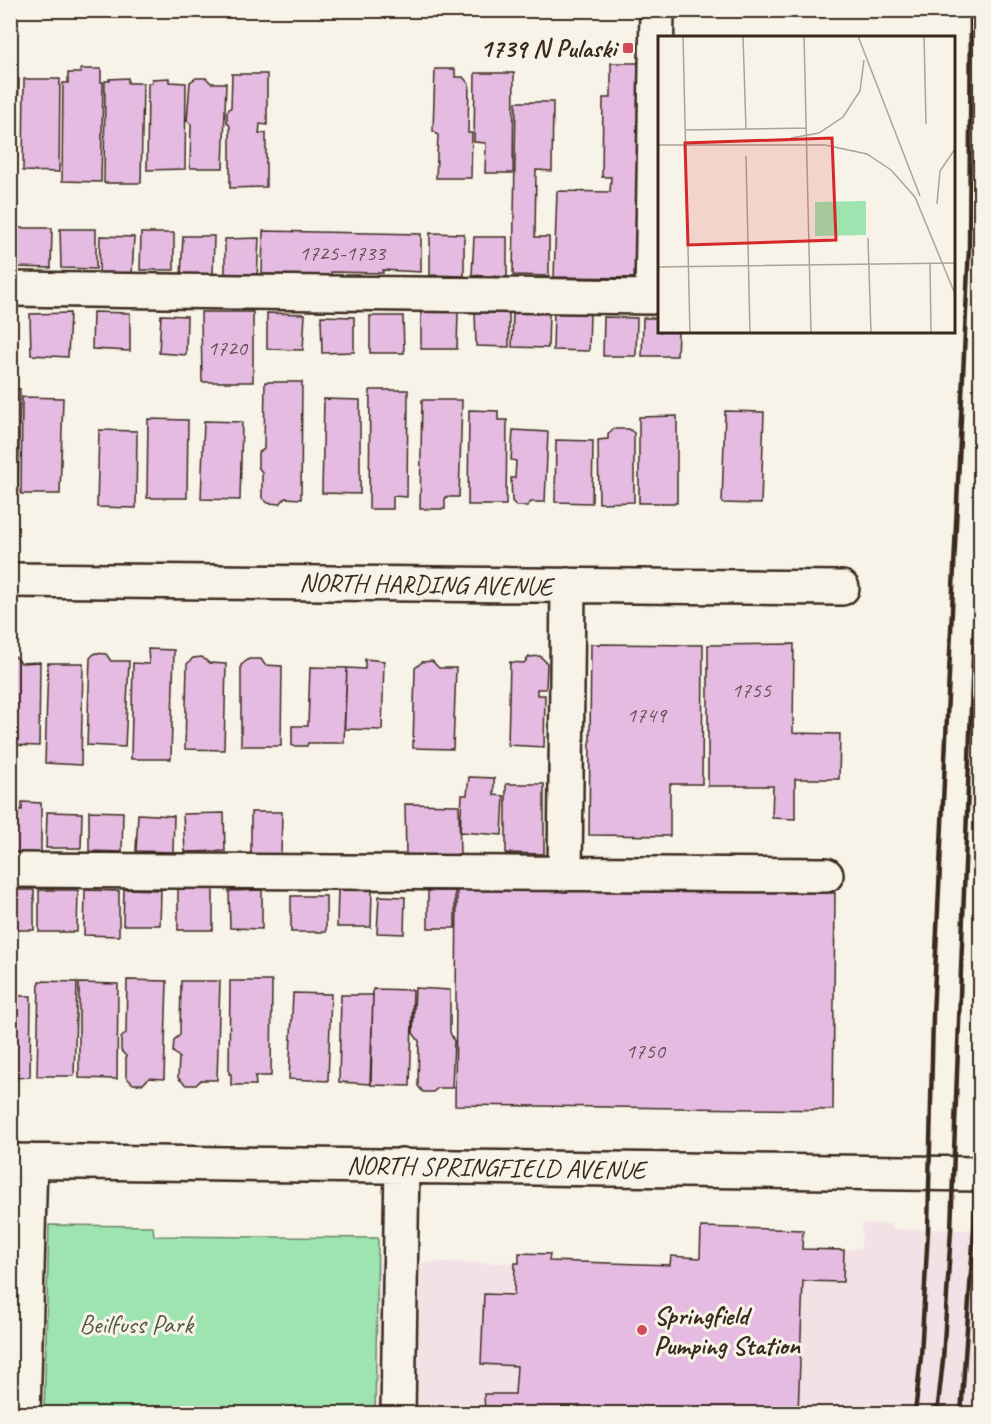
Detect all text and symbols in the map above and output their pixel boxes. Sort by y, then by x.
place label: 1739 N Pulaski [480,32,620,65]
inset map [658,36,955,333]
marker: 1739 N Pulaski [621,41,635,55]
house number: 1725-1733 [299,239,387,267]
house number: 1720 [207,334,249,362]
street label: NORTH HARDING AVENUE [299,566,556,603]
house number: 1755 [731,676,772,704]
house number: 1749 [626,701,668,729]
house number: 1750 [625,1037,667,1065]
street label: NORTH SPRINGFIELD AVENUE [346,1148,649,1187]
place label: Springfield Pumping Station [654,1299,801,1362]
park label: Beilfuss Park [79,1308,195,1341]
marker: Springfield Pumping Station [635,1323,649,1337]

